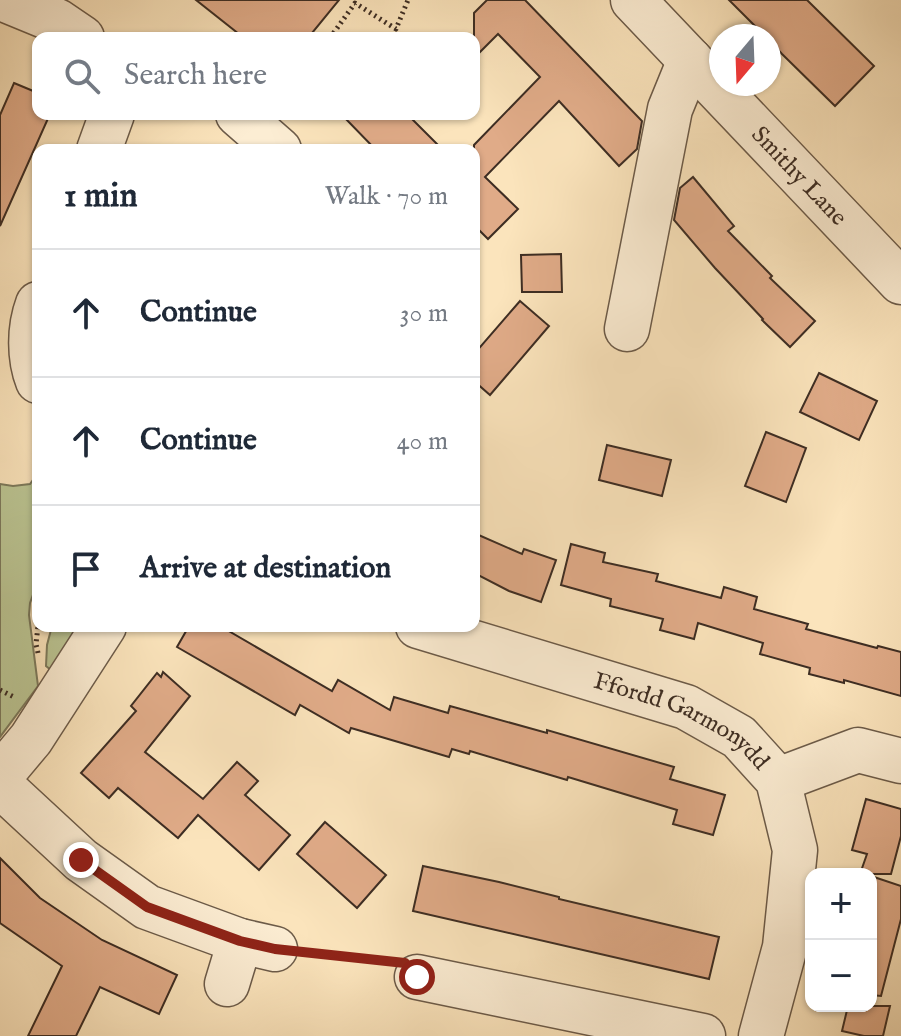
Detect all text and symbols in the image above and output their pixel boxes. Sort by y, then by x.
north arrow [709,24,781,96]
search box [32,32,480,120]
icon: search [60,54,104,98]
text: Search here [124,57,267,95]
street label: Smithy Lane [744,120,853,233]
text: 1 min [64,175,138,218]
text: Walk · 70 m [325,180,448,213]
icon: ahead [64,291,108,335]
text: Continue [140,294,257,332]
text: 30 m [400,297,448,330]
icon: ahead [64,419,108,463]
text: Continue [140,422,257,460]
text: 40 m [397,425,448,458]
icon: arrive [64,547,108,591]
text: Arrive at destination [140,550,391,588]
street label: Ffordd Garmonydd [590,666,776,777]
route end [63,842,99,878]
map controls [805,868,877,1012]
button: + [805,868,877,940]
button: − [805,940,877,1012]
route start [399,959,435,995]

